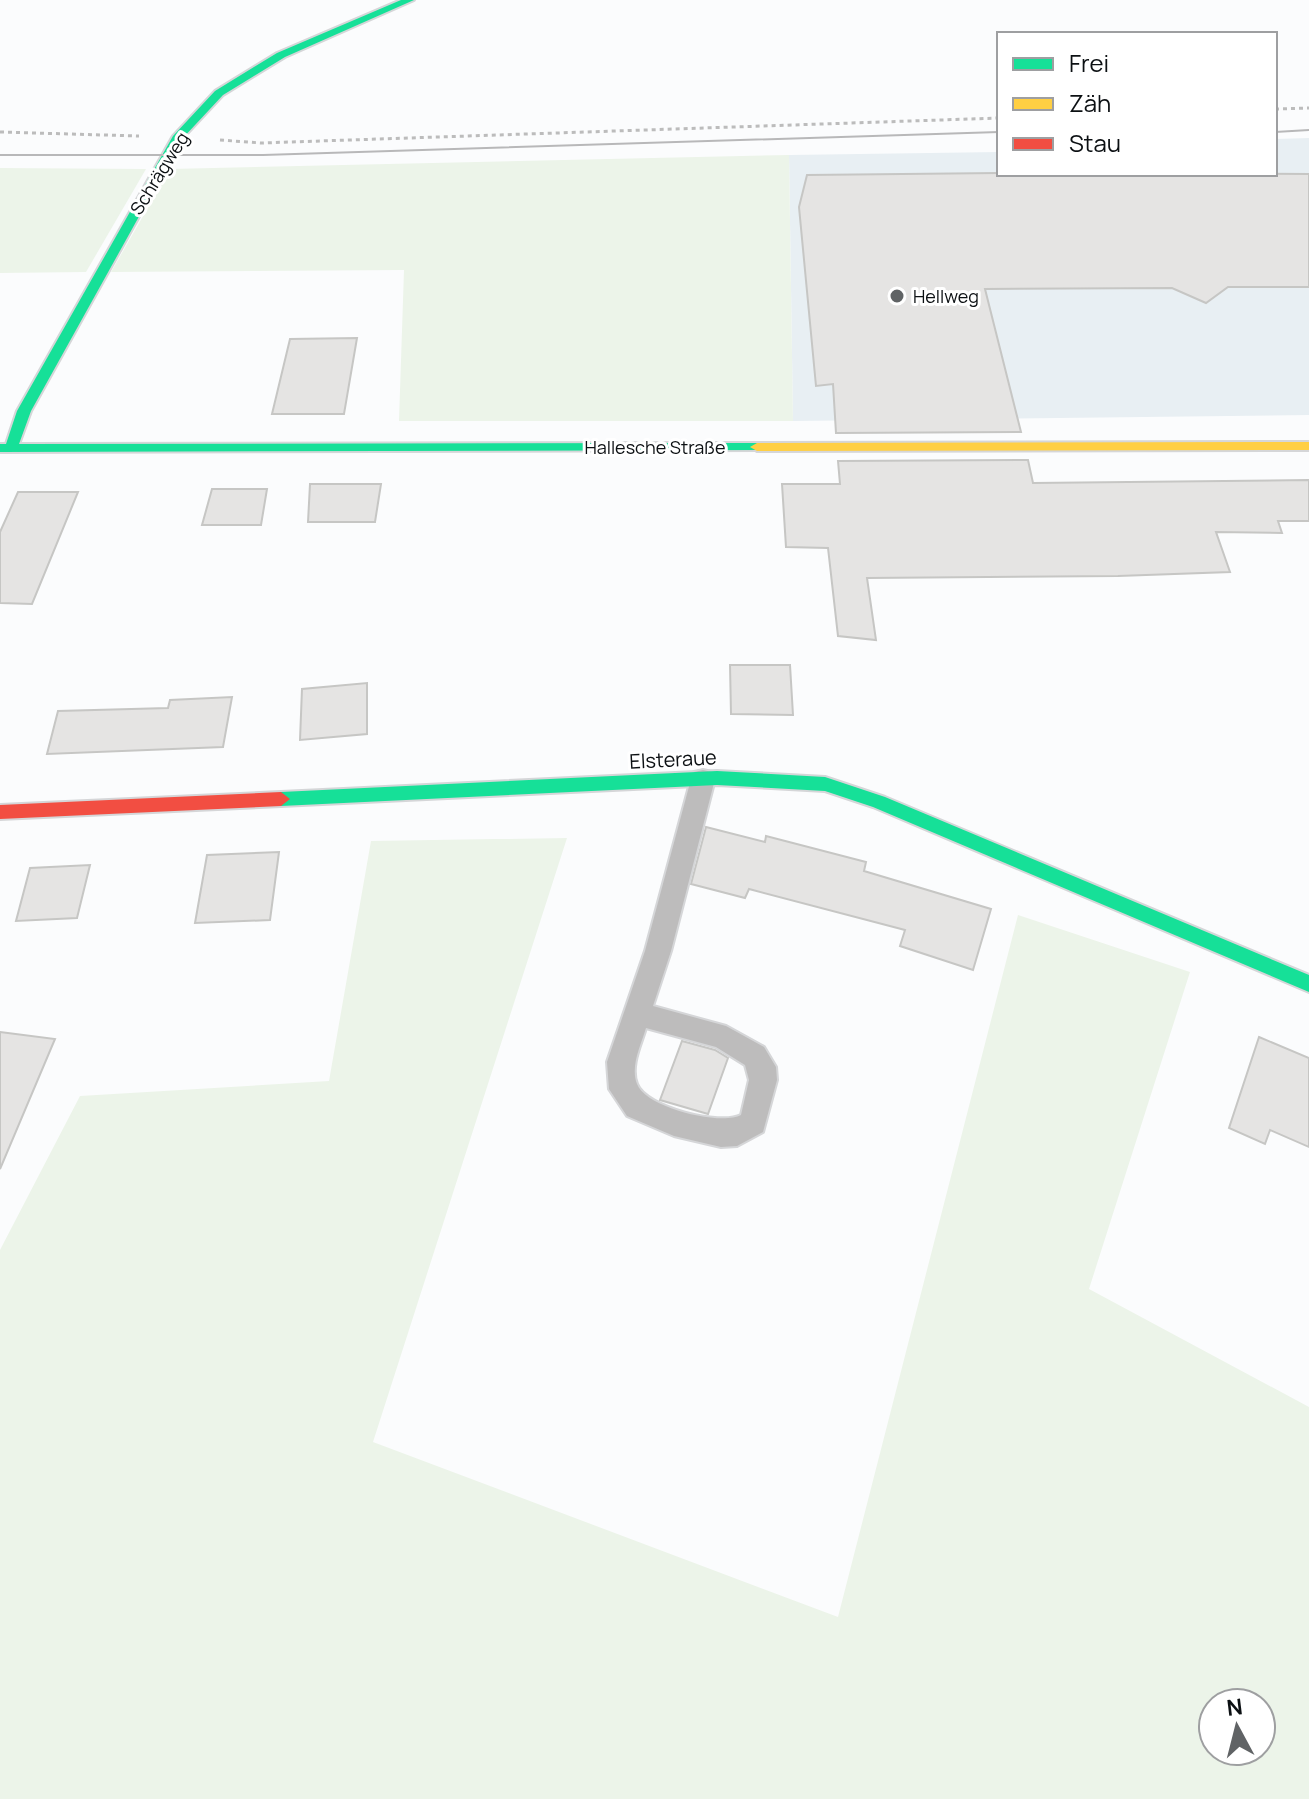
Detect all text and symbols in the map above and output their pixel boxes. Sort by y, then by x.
legend [997,32,1277,176]
text: Frei [1069,46,1109,79]
text: Zäh [1069,86,1111,119]
text: Stau [1069,126,1121,159]
street label: Schrägweg [124,127,194,219]
place label: Hellweg [913,284,979,308]
marker: Hellweg [888,287,906,305]
street label: Hallesche Straße [584,435,726,459]
street label: Elsteraue [629,743,717,775]
north arrow [1197,1687,1277,1767]
text: N [1225,1691,1244,1723]

